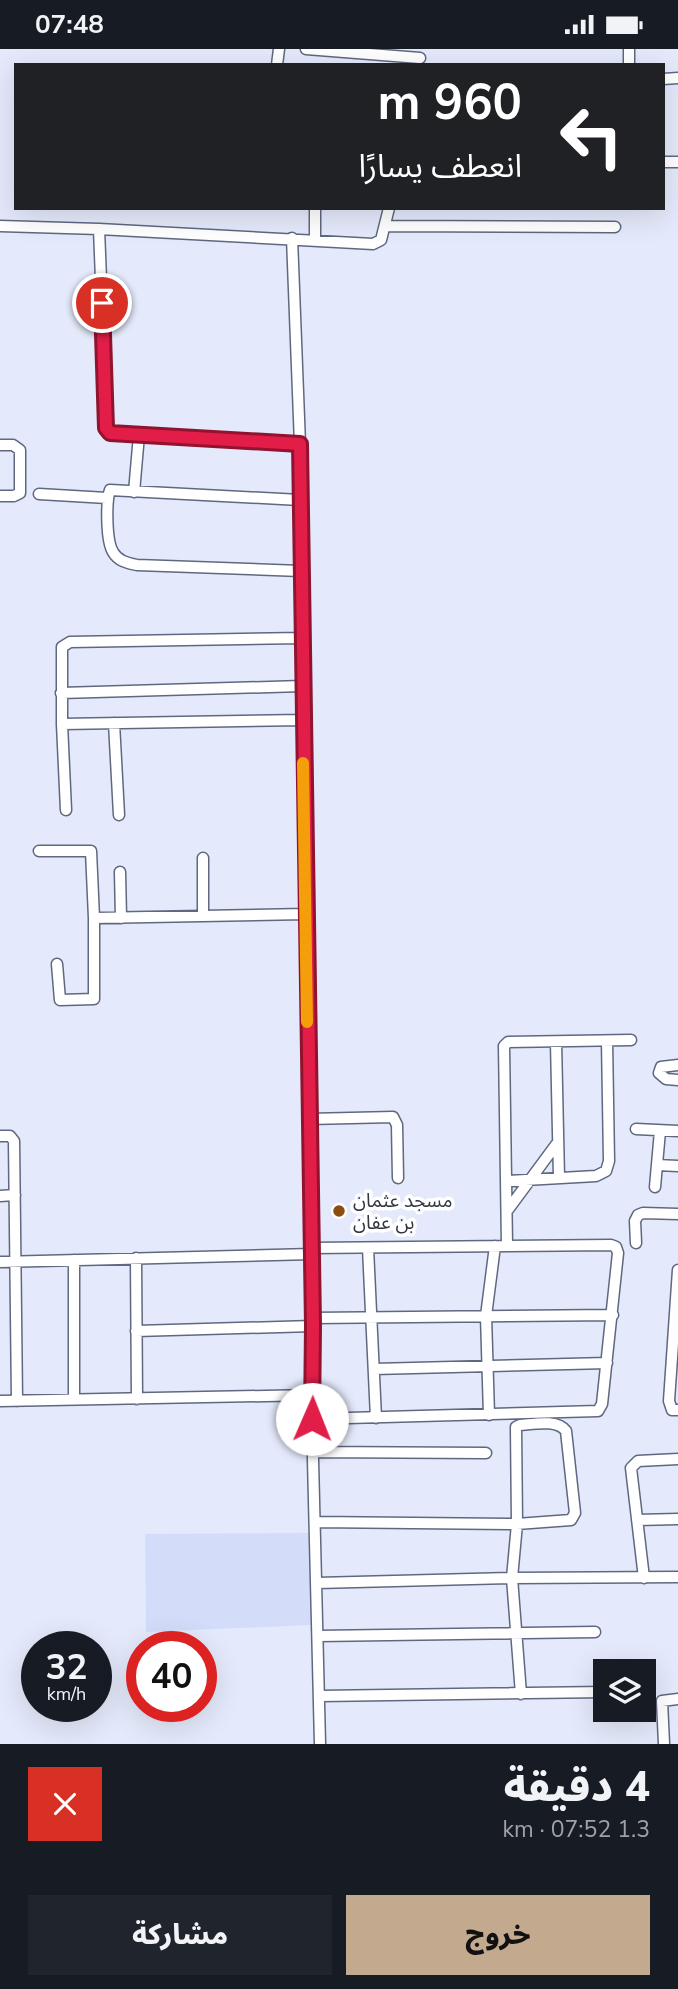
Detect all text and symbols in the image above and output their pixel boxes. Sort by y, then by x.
text: 07:48 [35,7,104,42]
text: 960 m [378,69,522,136]
icon: left [546,91,637,182]
text: انعطف يسارًا [358,145,522,188]
pin [72,273,132,333]
icon: arrive [83,284,121,322]
place label: مسجد عثمان بن عفان [353,1188,452,1236]
marker: مسجد عثمان بن عفان [331,1203,347,1219]
position arrow [275,1382,349,1456]
speed limit sign: 40 [126,1631,217,1722]
text: 32 [45,1644,88,1691]
map controls [593,1659,656,1722]
button: layers [593,1659,656,1722]
text: km/h [47,1682,86,1706]
text: 4 دقيقة [503,1759,650,1816]
button: close [28,1767,102,1841]
text: 1.3 km · 07:52 [503,1814,650,1845]
button: مشاركة [28,1895,332,1975]
button: خروج [346,1895,650,1975]

